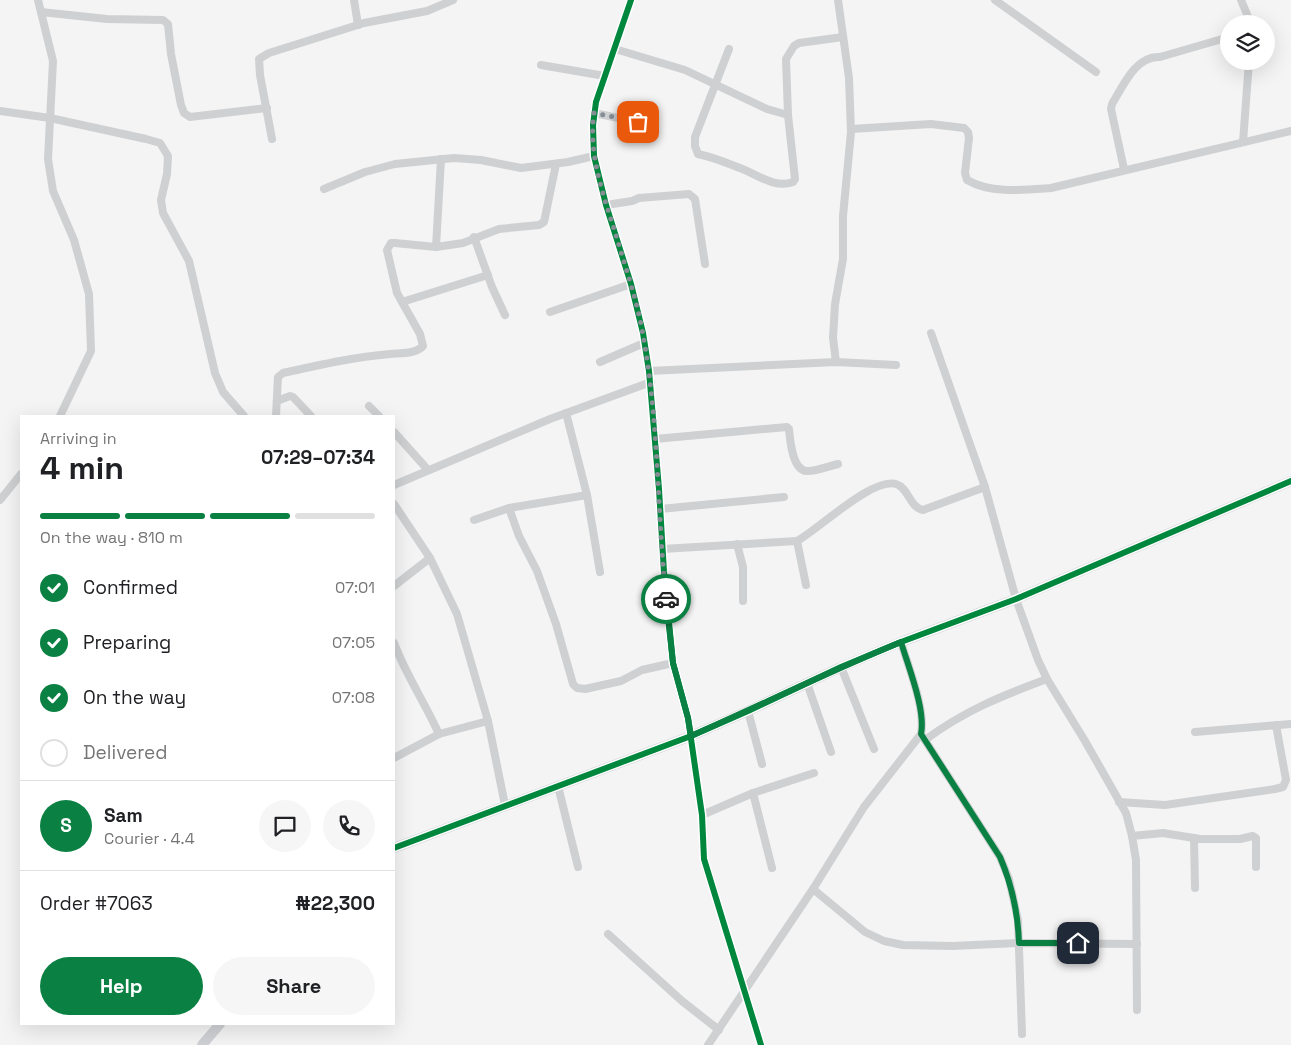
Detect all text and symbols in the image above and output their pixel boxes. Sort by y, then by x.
map controls [1220,15,1275,70]
button: layers [1220,15,1275,70]
pin [617,101,659,143]
icon: bag [624,108,652,136]
text: Arriving in [40,428,117,449]
text: 07:29–07:34 [261,445,375,470]
text: 4 min [40,448,124,488]
text: On the way · 810 m [40,527,183,548]
icon: check [40,574,68,602]
courier [641,574,691,624]
text: Confirmed [83,575,178,600]
text: 07:01 [335,577,375,598]
icon: car [652,585,680,613]
icon: check [40,629,68,657]
text: Preparing [83,630,171,655]
text: 07:05 [332,632,375,653]
icon: check [40,684,68,712]
text: On the way [83,685,186,710]
text: 07:08 [332,687,375,708]
text: Delivered [83,740,168,765]
button: chat [259,800,311,852]
button: phone [323,800,375,852]
text: Sam [104,803,143,828]
text: S [60,813,72,838]
text: Courier · 4.4 [104,828,195,849]
text: Order #7063 [40,891,153,916]
text: ₦22,300 [295,891,375,916]
pin [1057,922,1099,964]
icon: home [1064,929,1092,957]
button: Help [40,957,203,1015]
button: Share [213,957,375,1015]

